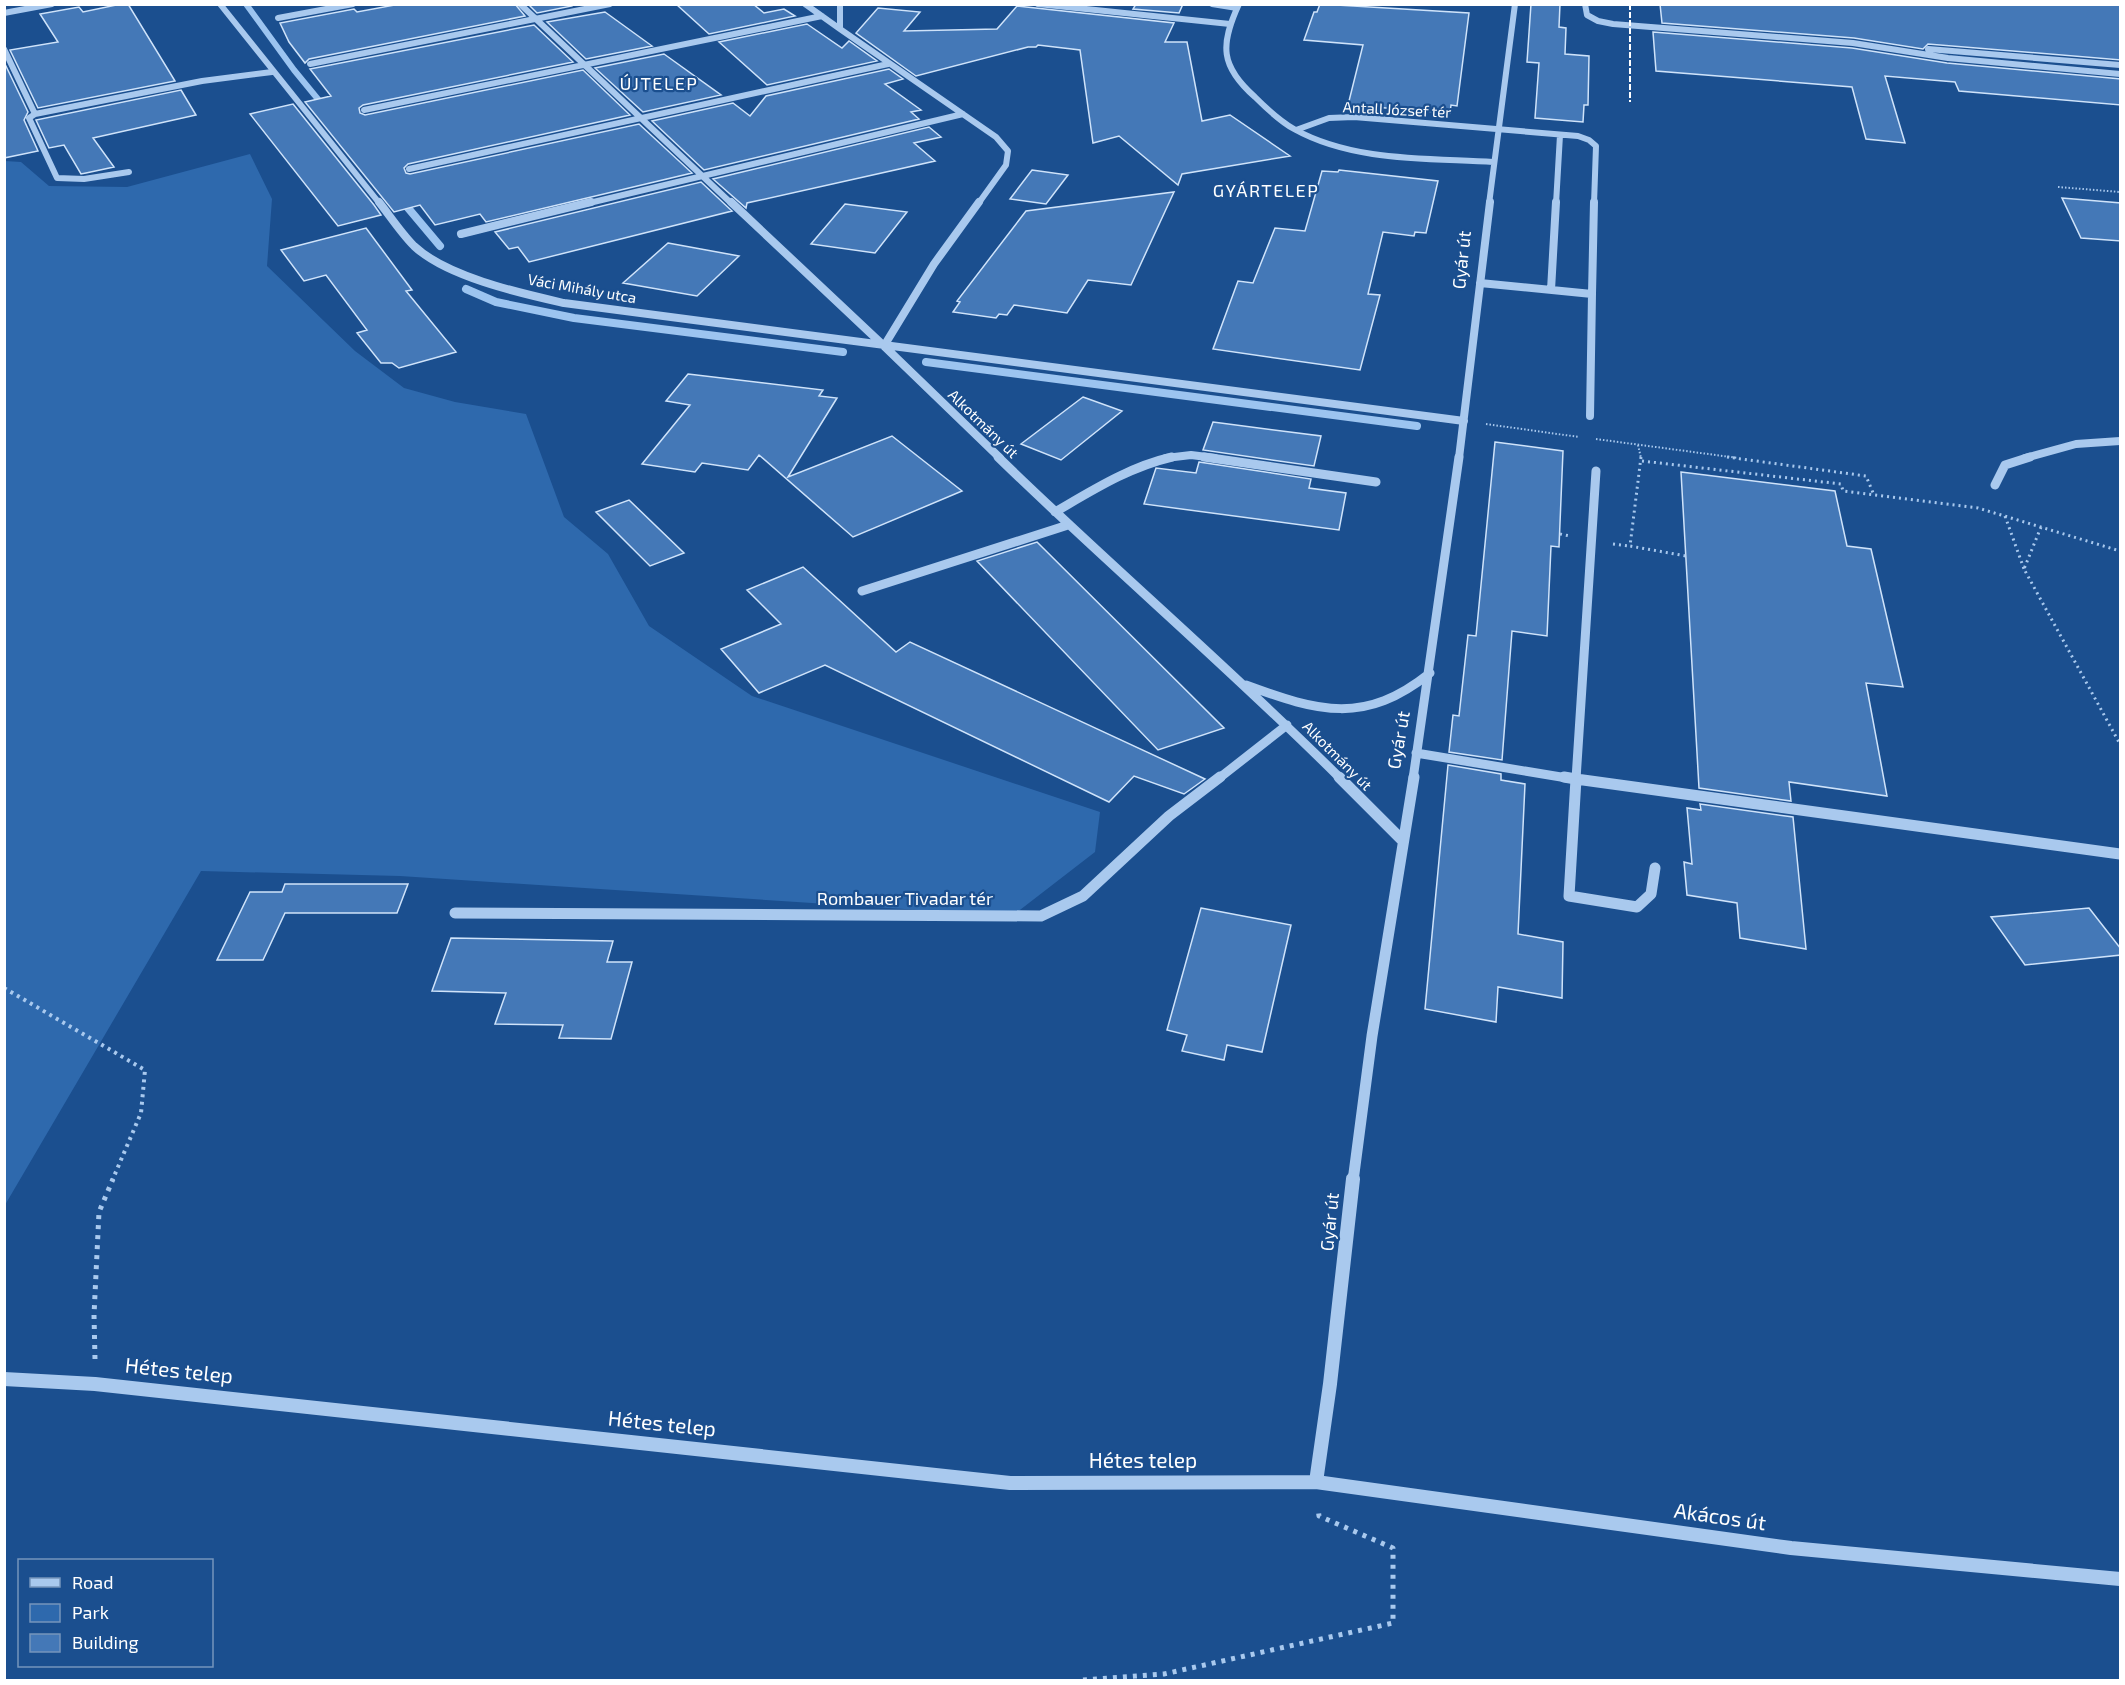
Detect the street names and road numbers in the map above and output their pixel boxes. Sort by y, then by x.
street label: Antall József tér [1342,97,1452,121]
street label: Gyár út [1447,229,1475,290]
street label: Váci Mihály utca [526,270,638,306]
street label: Alkotmány út [945,385,1023,461]
street label: Gyár út [1382,709,1414,771]
street label: Alkotmány út [1299,717,1376,794]
street label: Rombauer Tivadar tér [817,887,993,909]
street label: Gyár út [1315,1191,1343,1252]
street label: Hétes telep [124,1351,234,1388]
street label: Hétes telep [607,1404,717,1441]
street label: Hétes telep [1089,1447,1197,1472]
street label: Akácos út [1673,1497,1768,1534]

